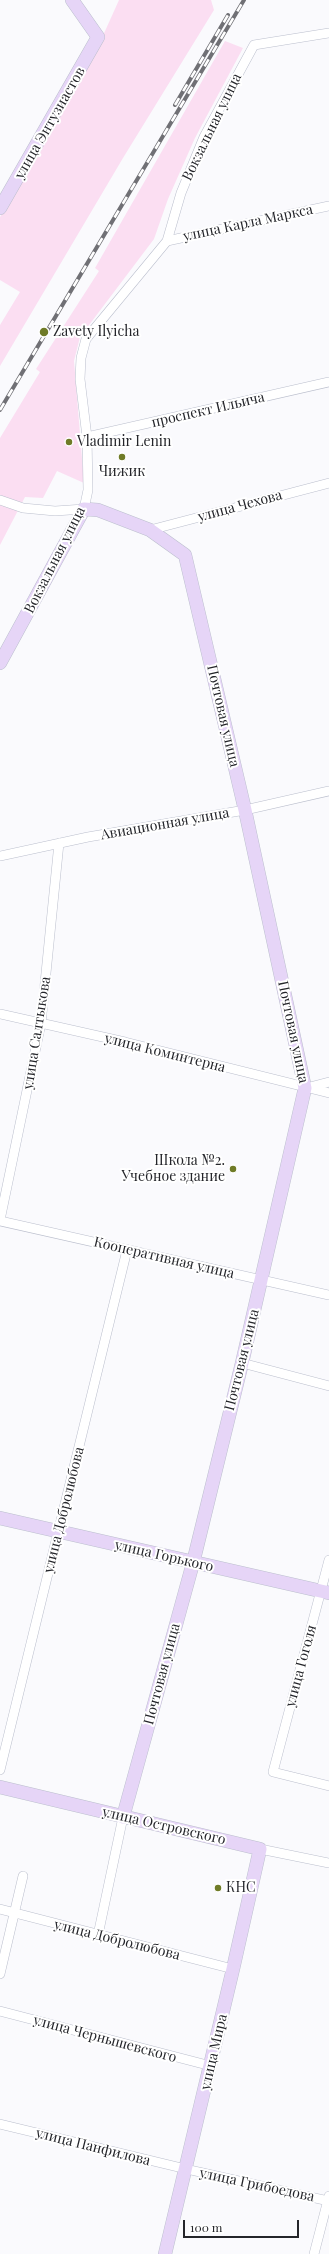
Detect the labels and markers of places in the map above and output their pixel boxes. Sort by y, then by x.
place label: Zavety Ilyicha [53,324,139,340]
marker: Zavety Ilyicha [38,326,50,338]
place label: Vladimir Lenin [77,434,171,450]
marker: Vladimir Lenin [64,437,74,447]
marker: Чижик [117,452,127,462]
place label: Чижик [99,464,145,480]
place label: Школа №2. Учебное здание [121,1153,225,1186]
marker: Школа №2. Учебное здание [228,1164,238,1174]
place label: КНС [226,1880,256,1896]
marker: КНС [213,1883,223,1893]

